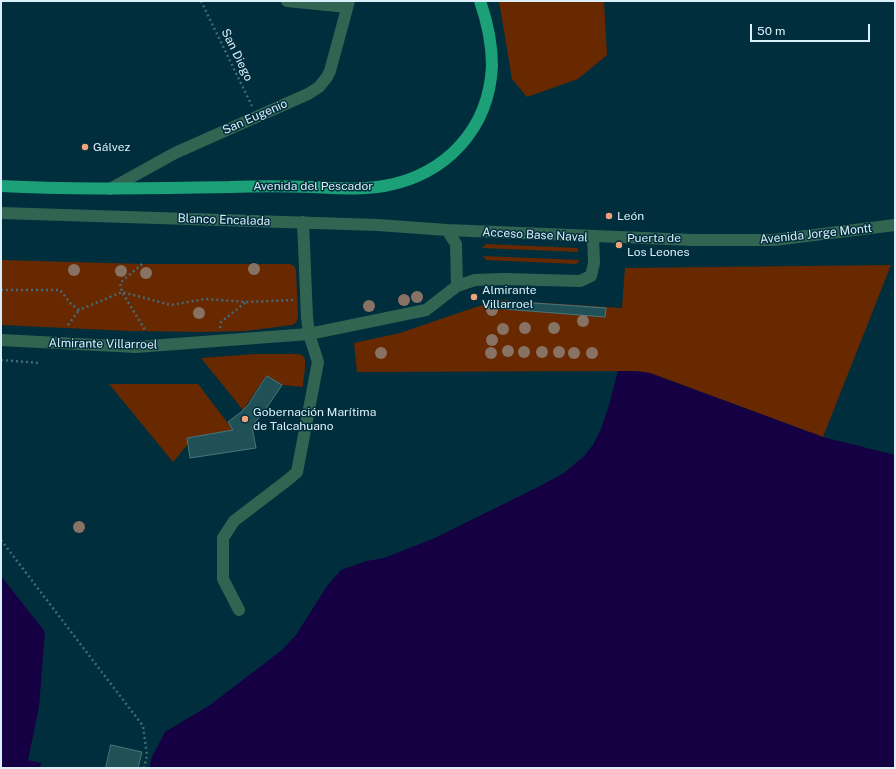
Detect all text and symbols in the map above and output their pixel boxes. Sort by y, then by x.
scale bar [752,16,872,42]
text: 50 m [757,24,785,38]
street label: San Diego [218,26,256,84]
street label: San Eugenio [220,96,290,138]
place label: Gálvez [93,140,130,154]
marker: Gálvez [80,142,90,152]
street label: Avenida del Pescador [253,179,373,193]
place label: León [617,209,644,223]
street label: Blanco Encalada [177,211,271,229]
marker: León [604,211,614,221]
street label: Avenida Jorge Montt [759,221,873,247]
street label: Acceso Base Naval [482,225,588,245]
place label: Puerta de Los Leones [627,231,689,259]
marker: Puerta de Los Leones [614,240,624,250]
place label: Almirante Villarroel [482,283,537,311]
marker: Almirante Villarroel [469,292,479,302]
street label: Almirante Villarroel [48,336,158,352]
place label: Gobernación Marítima de Talcahuano [253,405,376,433]
marker: Gobernación Marítima de Talcahuano [240,414,250,424]

